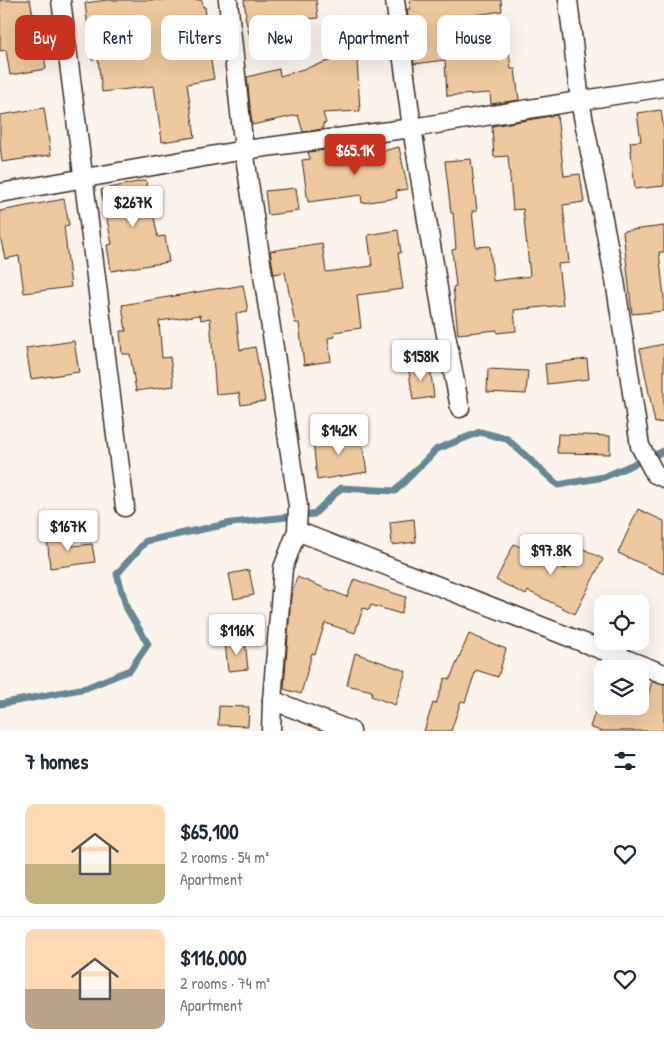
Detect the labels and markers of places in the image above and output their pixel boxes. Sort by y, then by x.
pin: $65.1K [314,134,396,176]
pin: $267K [98,186,168,228]
pin: $158K [386,340,456,382]
pin: $142K [304,414,374,456]
pin: $167K [33,510,103,552]
pin: $97.8K [510,534,592,576]
pin: $116K [202,614,272,656]

